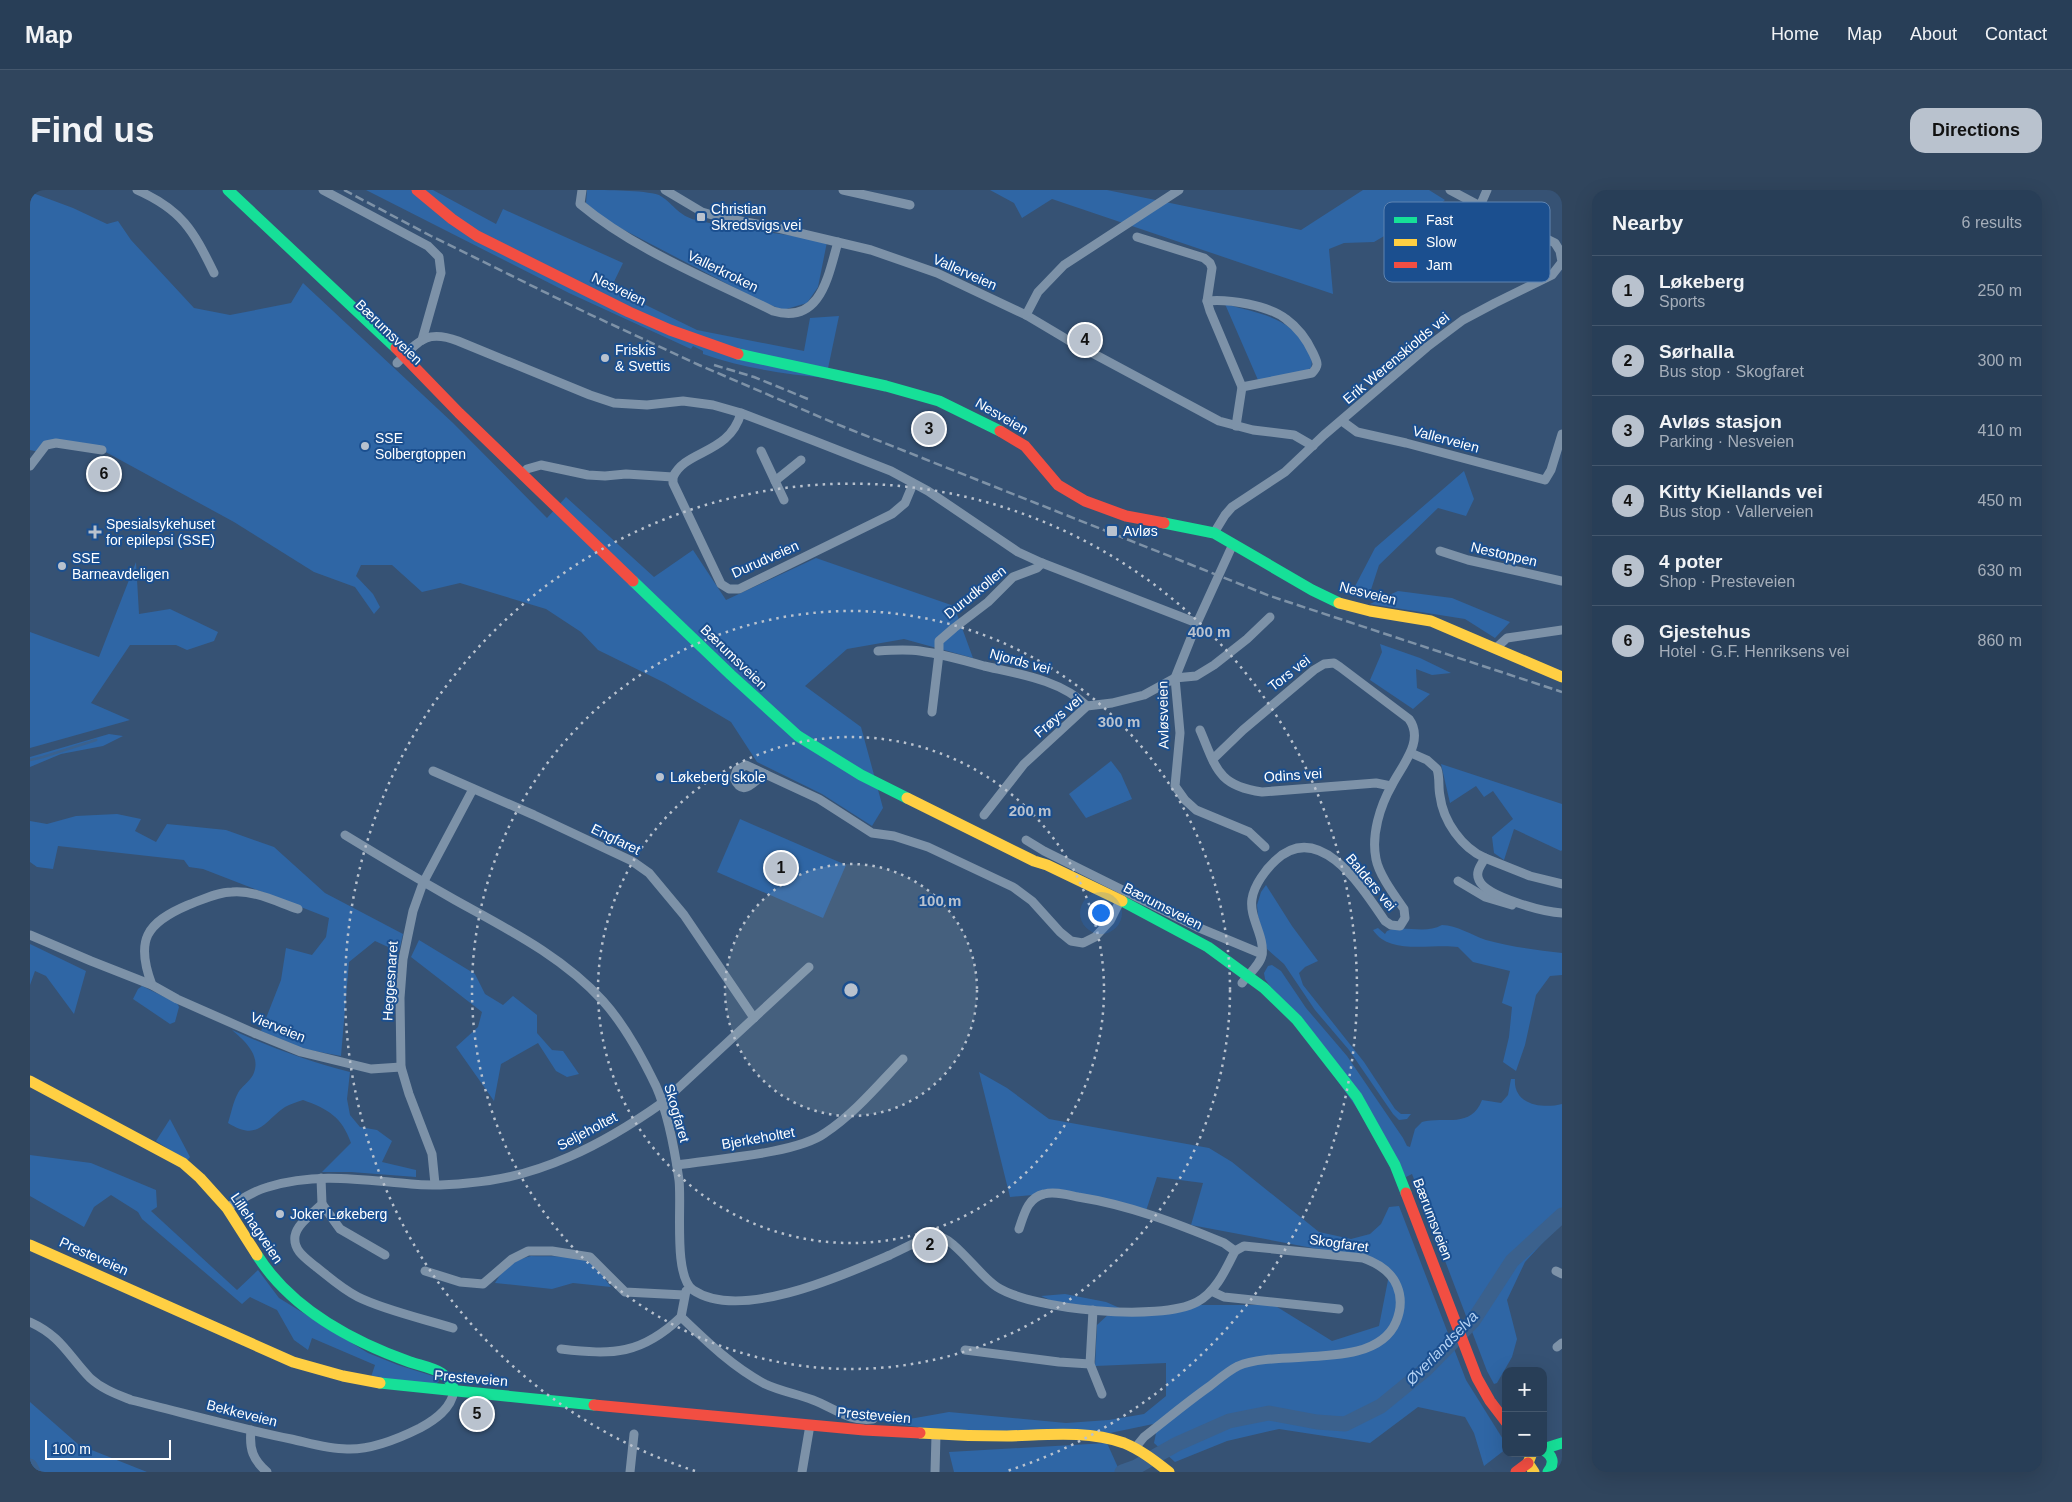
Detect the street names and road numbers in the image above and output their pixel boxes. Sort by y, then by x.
street label: Vallerkroken [685,247,761,295]
street label: Vallerveien [931,251,999,293]
street label: Nesveien [589,269,649,309]
street label: Bærumsveien [352,296,426,368]
street label: Erik Werenskiolds vei [1340,309,1452,407]
street label: Nesveien [973,394,1031,438]
street label: Vallerveien [1411,422,1481,456]
street label: Durudveien [729,537,801,581]
street label: Nestoppen [1469,539,1539,569]
street label: Durudkollen [941,562,1009,622]
street label: Nesveien [1338,578,1398,608]
street label: Bærumsveien [697,621,771,693]
street label: Njords vei [988,645,1052,677]
street label: Tors vei [1265,652,1313,694]
street label: Avløsveien [1154,681,1172,749]
street label: Frøys vei [1031,691,1085,741]
street label: Odins vei [1263,765,1323,785]
street label: Engfaret [589,820,643,858]
street label: Balders vei [1343,850,1399,914]
street label: Bærumsveien [1121,879,1205,933]
street label: Heggesnaret [379,940,401,1022]
street label: Vierveien [248,1009,308,1045]
street label: Skogfaret [661,1082,693,1144]
street label: Seljeholtet [554,1109,620,1153]
street label: Bjerkeholtet [720,1124,796,1152]
street label: Bærumsveien [1410,1176,1456,1262]
street label: Lillehagveien [228,1190,286,1266]
street label: Skogfaret [1308,1231,1370,1255]
street label: Presteveien [57,1234,131,1278]
street label: Presteveien [433,1367,509,1389]
street label: Bekkeveien [205,1396,279,1430]
street label: Presteveien [836,1404,912,1426]

